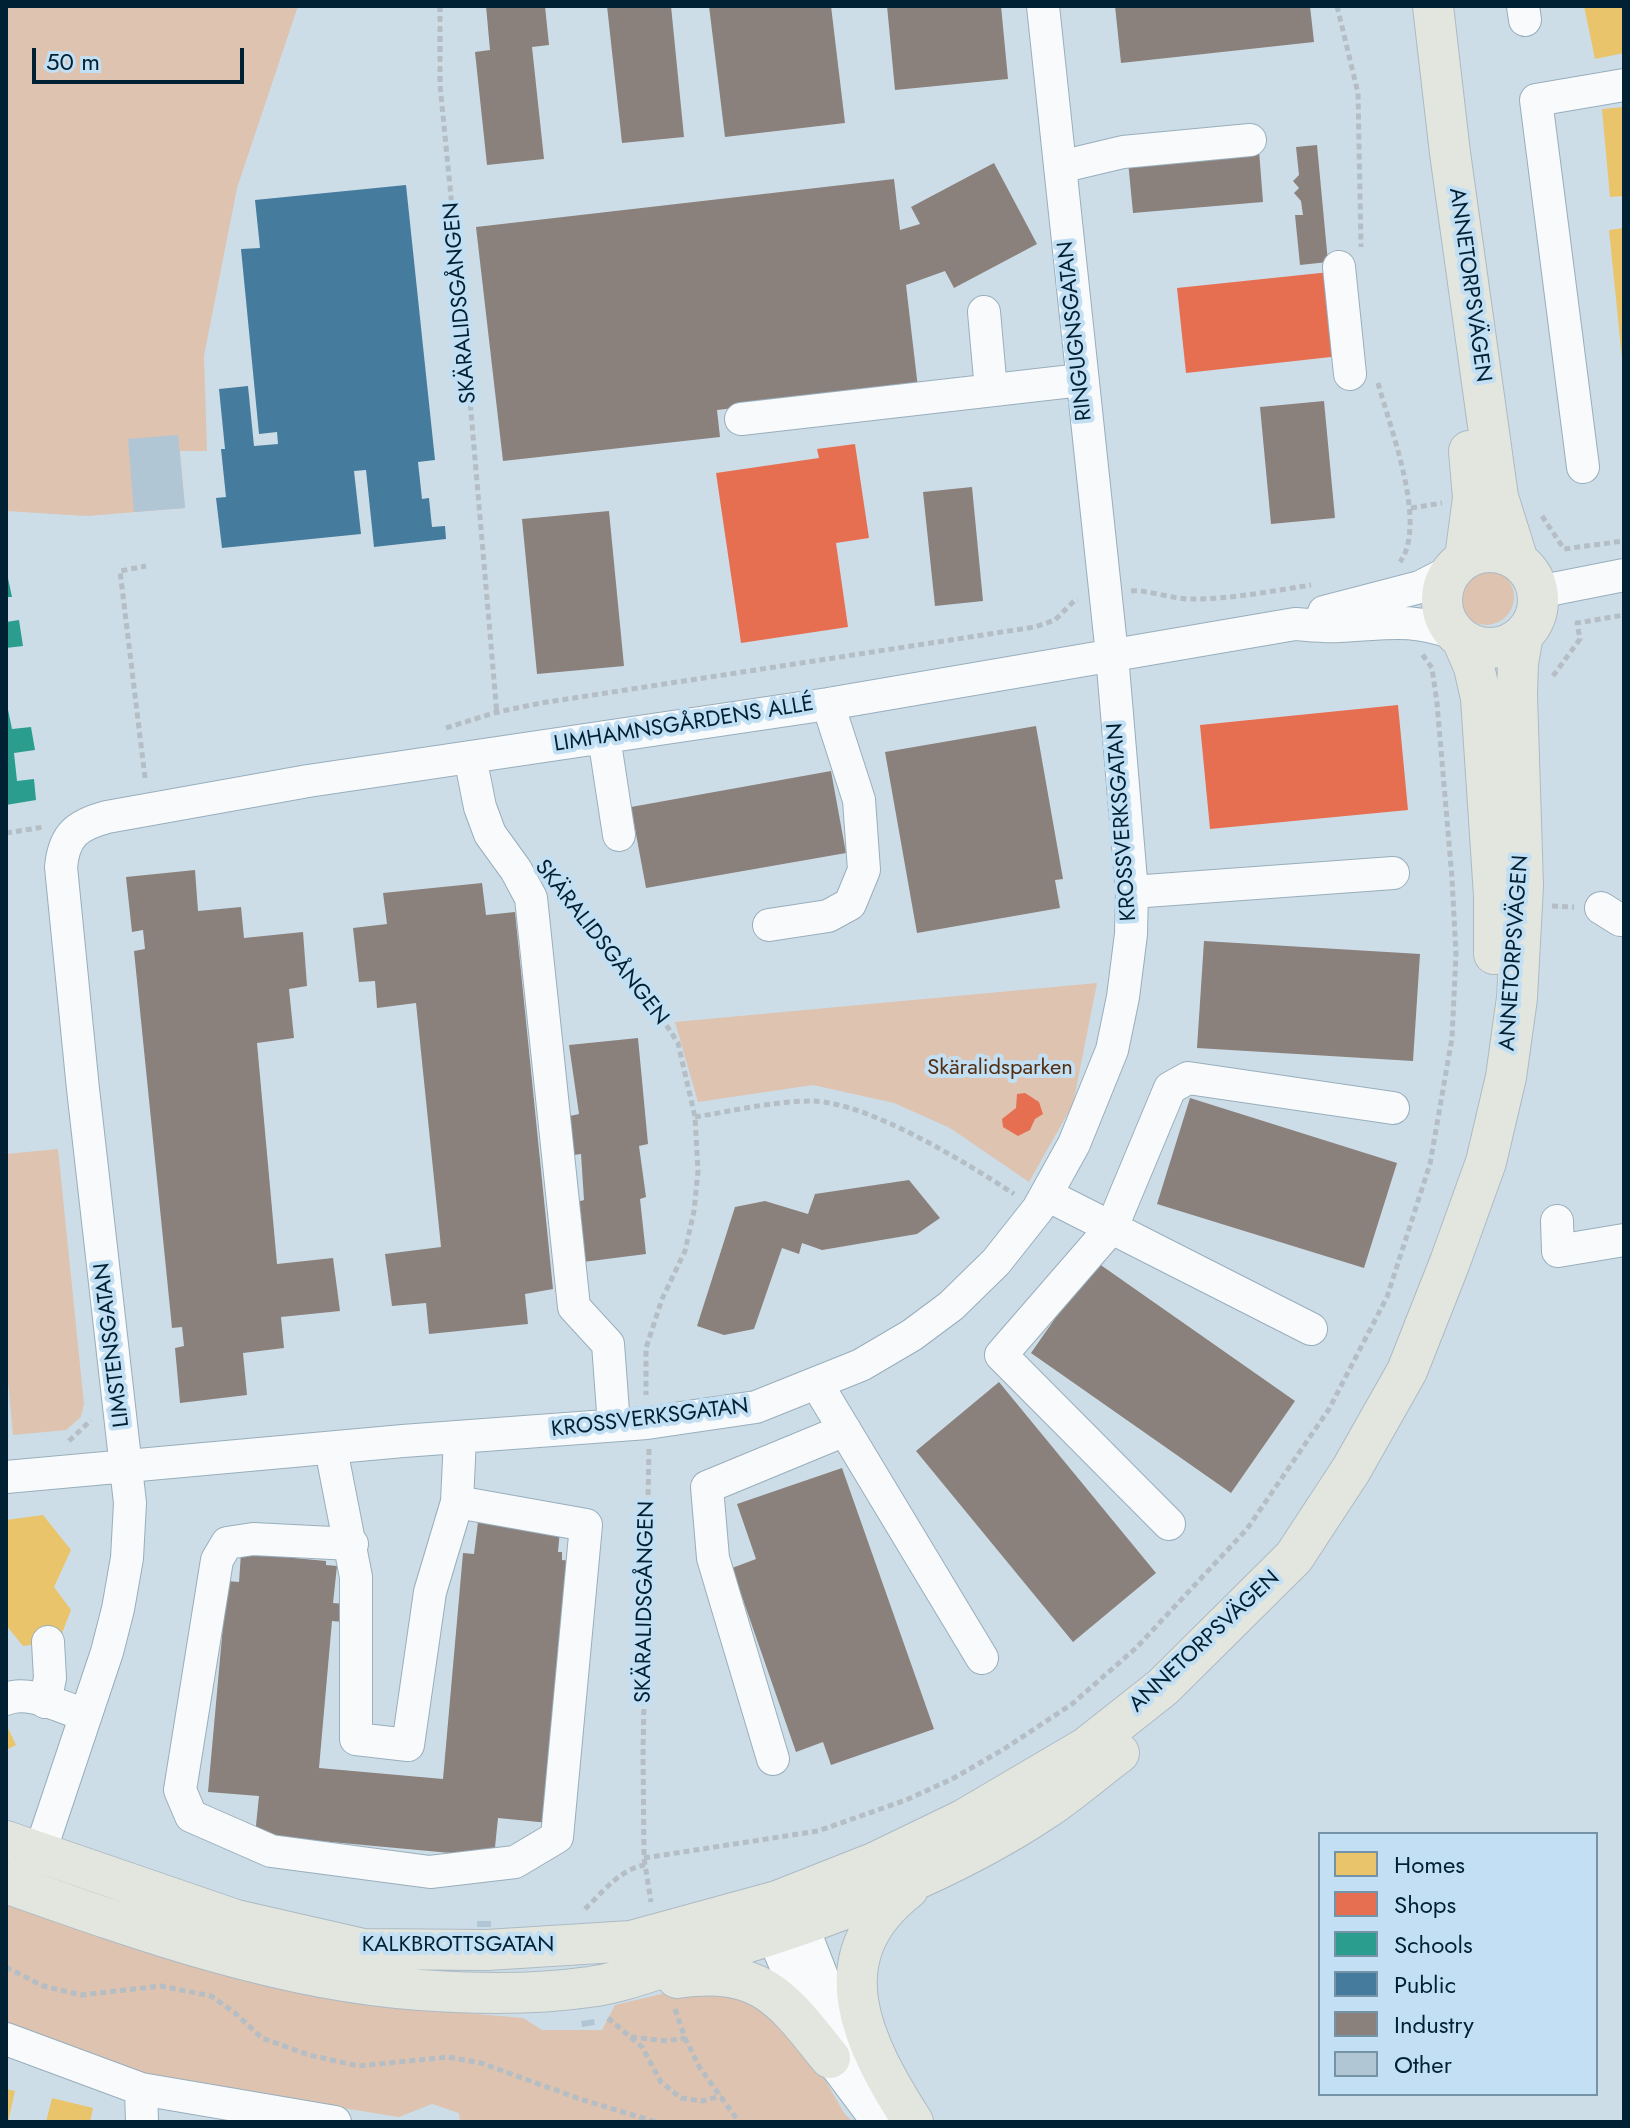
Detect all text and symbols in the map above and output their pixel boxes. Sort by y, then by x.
scale bar [36,32,248,82]
text: 50 m [46,44,100,79]
street label: ANNETORPSVÄGEN [1442,186,1496,384]
street label: SKÄRALIDSGÅNGEN [439,201,483,405]
street label: RINGUGNSGATAN [1053,240,1099,422]
street label: LIMHAMNSGÅRDENS ALLÉ [552,691,816,759]
street label: KROSSVERKSGATAN [1103,722,1143,922]
street label: ANNETORPSVÄGEN [1495,854,1535,1052]
street label: SKÄRALIDSGÅNGEN [528,855,674,1031]
park label: Skäralidsparken [927,1056,1073,1082]
street label: LIMSTENSGATAN [90,1261,136,1429]
street label: KROSSVERKSGATAN [550,1394,750,1444]
street label: SKÄRALIDSGÅNGEN [631,1501,661,1703]
street label: ANNETORPSVÄGEN [1124,1565,1286,1719]
legend [1318,1832,1598,2096]
text: Homes [1394,1847,1465,1882]
text: Shops [1394,1887,1456,1922]
text: Schools [1394,1927,1473,1962]
street label: KALKBROTTSGATAN [362,1933,554,1959]
text: Public [1394,1967,1456,2002]
text: Industry [1394,2007,1474,2042]
text: Other [1394,2047,1452,2082]

